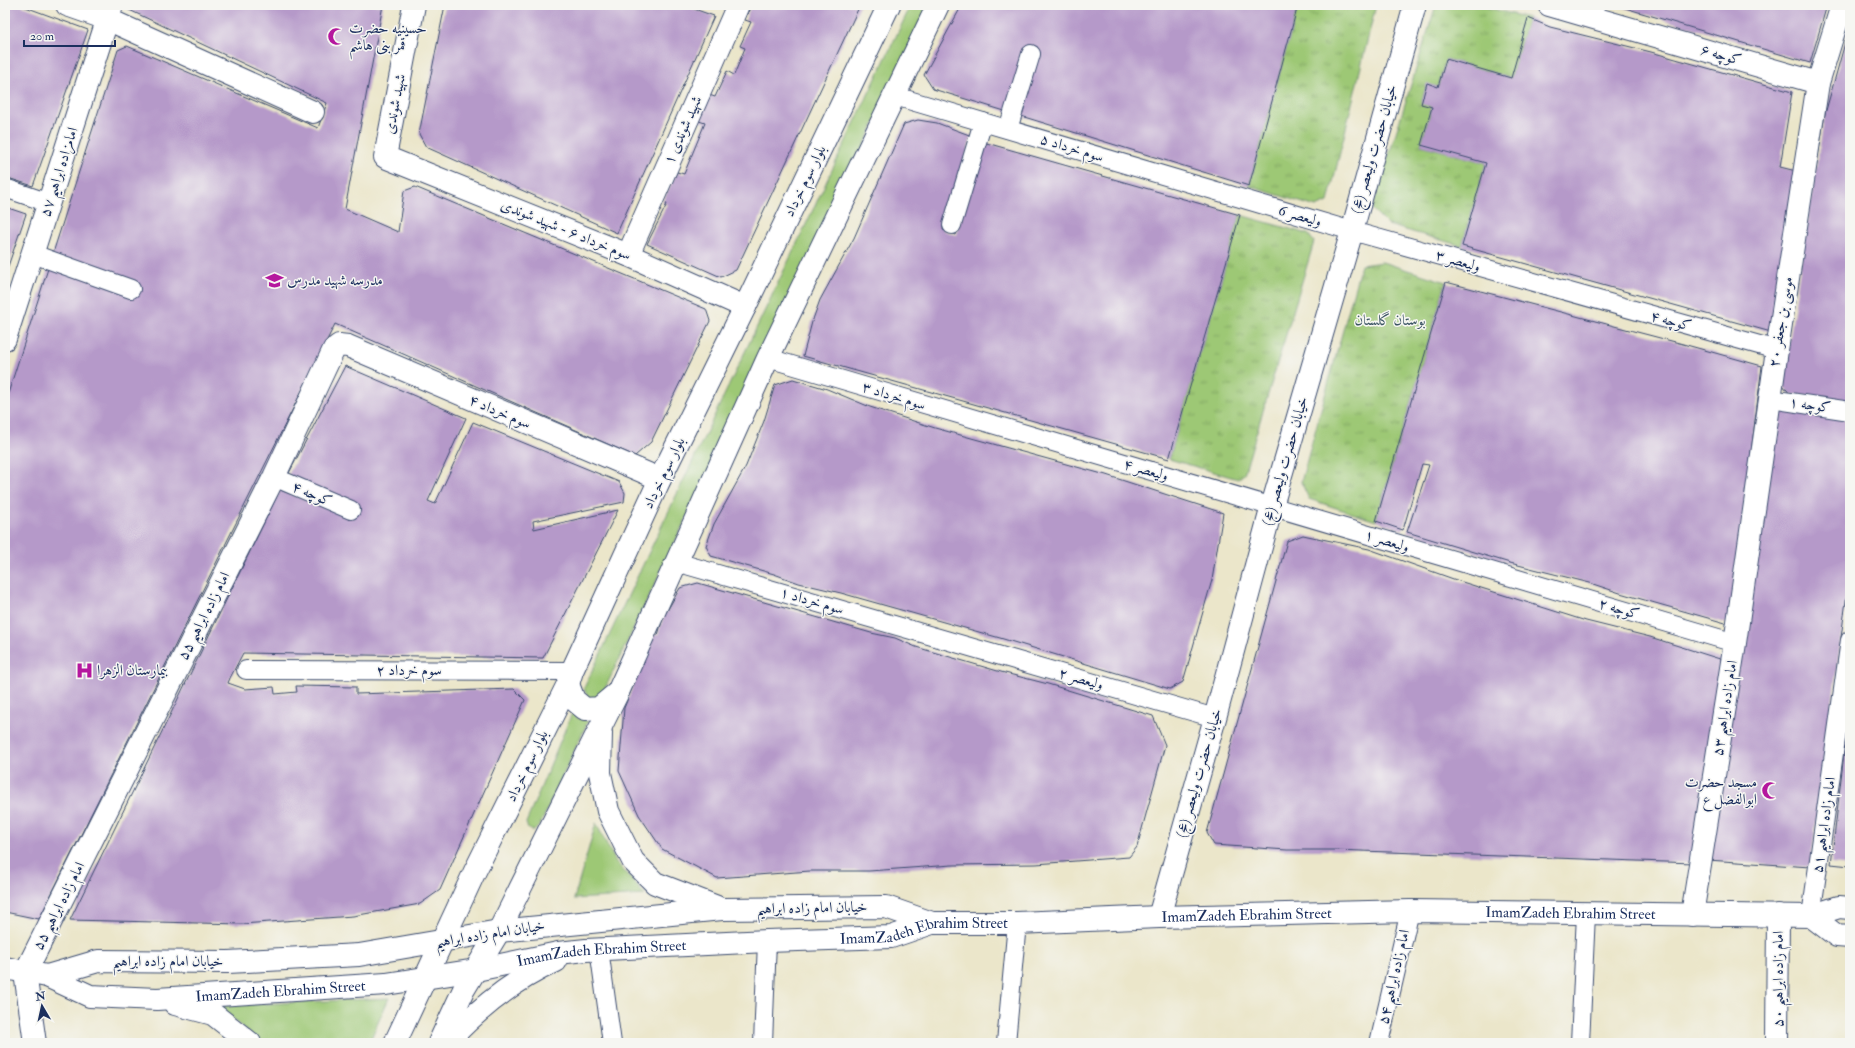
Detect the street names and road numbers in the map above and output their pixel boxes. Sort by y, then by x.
street label: کوچه ۶ [1698,40,1744,71]
street label: شهید شوندی [380,72,410,136]
street label: خیابان حضرت ولیعصر (عج) [1347,82,1405,217]
street label: شهید شوندی ۱ [660,93,706,167]
street label: امامزاده ابراهیم ۵۷ [36,125,87,221]
street label: سوم خرداد ۵ [1037,129,1106,170]
street label: بلوار سوم خرداد [779,142,833,221]
street label: سوم خرداد ۶ - شهید شوندی [497,195,634,268]
street label: ولیعصر 6 [1276,201,1324,231]
street label: ولیعصر ۳ [1433,246,1483,276]
street label: موسی بن جعفر ۲۰ [1764,275,1799,369]
street label: کوچه ۴ [1648,306,1694,337]
street label: سوم خرداد ۳ [859,377,928,418]
street label: سوم خرداد ۴ [465,390,534,436]
street label: کوچه ۱ [1788,393,1832,418]
street label: خیابان حضرت ولیعصر (عج) [1258,394,1316,529]
street label: بلوار سوم خرداد [638,434,692,513]
street label: ولیعصر ۴ [1121,455,1171,485]
street label: کوچه ۴ [289,477,335,512]
street label: ولیعصر ۱ [1362,525,1412,557]
street label: امام زاده ابراهیم ۵۵ [174,569,239,666]
street label: سوم خرداد ۱ [777,583,846,622]
street label: کوچه ۲ [1596,594,1642,625]
street label: امام زاده ابراهیم ۵۳ [1708,659,1747,758]
street label: سوم خرداد ۲ [376,661,442,683]
street label: ولیعصر ۲ [1056,664,1106,694]
street label: خیابان حضرت ولیعصر (عج) [1172,706,1230,841]
street label: بلوار سوم خرداد [501,727,555,806]
street label: امام زاده ابراهیم ۵۱ [1808,776,1845,875]
street label: امام زاده ابراهیم ۵۵ [29,859,94,956]
street label: خیابان امام زاده ابراهیم [756,898,868,923]
street label: ImamZadeh Ebrahim Street [1485,902,1656,924]
street label: ImamZadeh Ebrahim Street [1161,903,1332,926]
street label: ImamZadeh Ebrahim Street [840,914,1008,948]
street label: خیابان امام زاده ابراهیم [434,916,547,957]
street label: امام زاده ابراهیم ۵۴ [1374,928,1419,1027]
street label: امام زاده ابراهیم ۵۰ [1769,931,1793,1027]
street label: ImamZadeh Ebrahim Street [515,936,687,971]
street label: خیابان امام زاده ابراهیم [113,952,223,976]
street label: ImamZadeh Ebrahim Street [195,976,366,1006]

